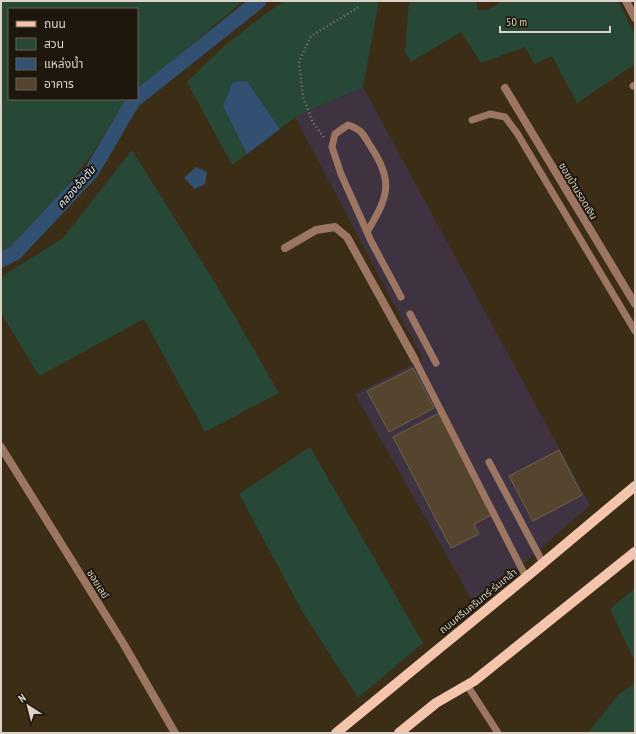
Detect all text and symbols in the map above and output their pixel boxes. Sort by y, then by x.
legend [8,8,138,100]
scale bar [500,8,610,34]
text: 50 m [506,14,527,29]
text: ถนน [44,16,66,31]
text: สวน [44,36,64,51]
text: แหล่งน้ำ [44,55,83,71]
text: อาคาร [44,76,74,91]
street label: ซอยบ้านรอดเงิน [556,160,600,222]
water label: คลองอ้อตัน [54,162,99,211]
street label: ถนนศรีนครินทร์-ร่มเกล้า [436,566,520,636]
street label: ซอยเลย์ [84,567,112,601]
north arrow [8,686,48,726]
text: N [16,690,29,705]

